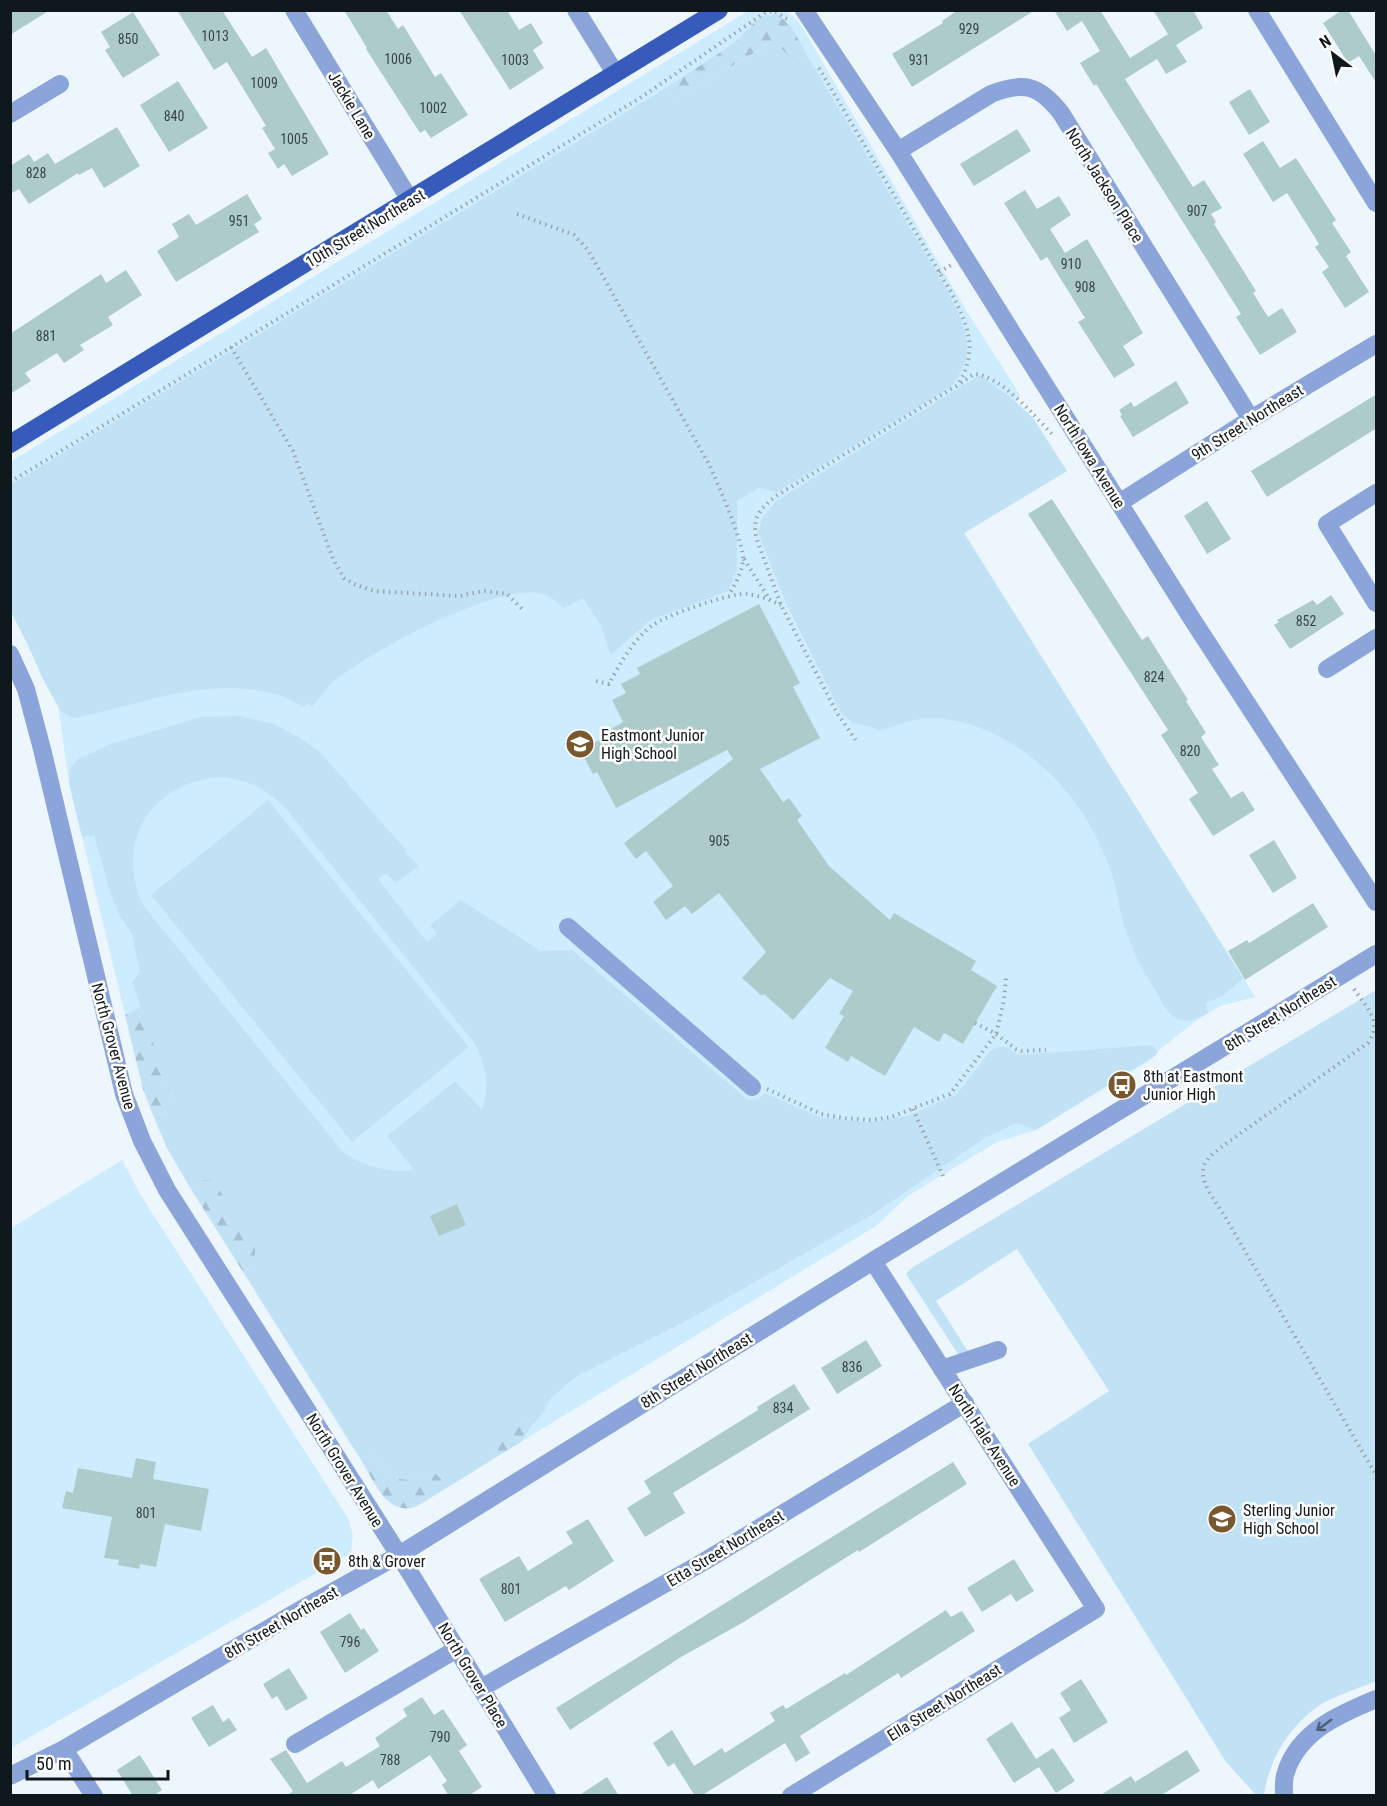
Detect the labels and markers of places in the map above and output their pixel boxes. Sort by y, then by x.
place label: Eastmont Junior High School [601,726,705,763]
school or university icon: Eastmont Junior High School [564,728,596,760]
place label: 8th at Eastmont Junior High [1143,1067,1244,1104]
bus stop icon: 8th at Eastmont Junior High [1106,1069,1138,1101]
place label: Sterling Junior High School [1243,1501,1335,1538]
school or university icon: Sterling Junior High School [1206,1503,1238,1535]
bus stop icon: 8th & Grover [311,1545,343,1577]
place label: 8th & Grover [348,1552,426,1571]

